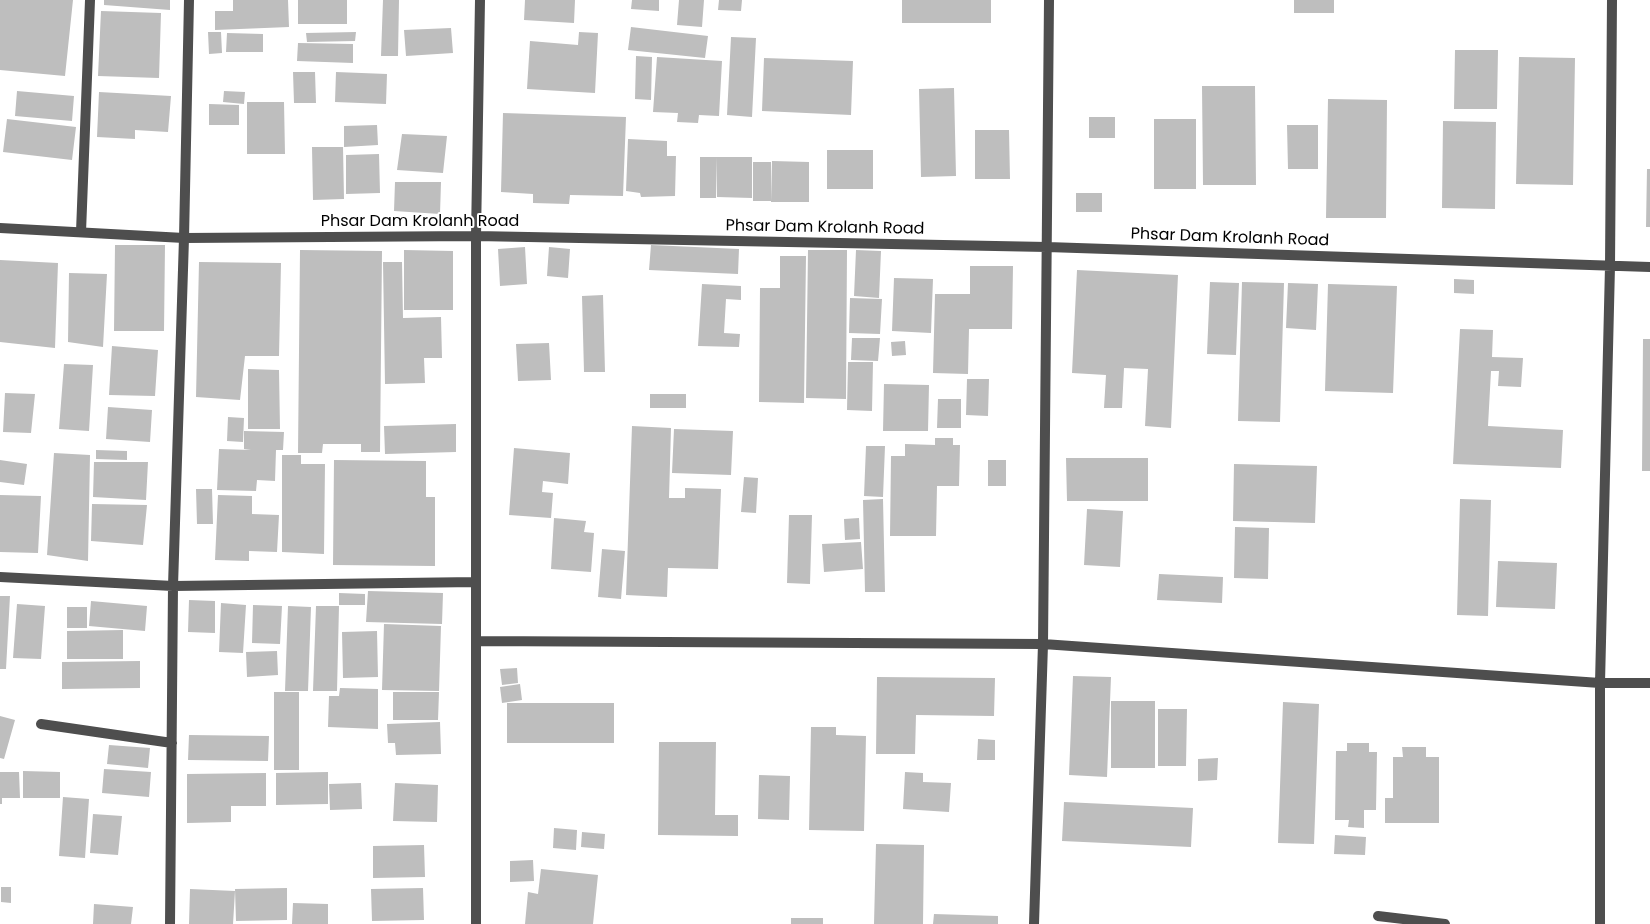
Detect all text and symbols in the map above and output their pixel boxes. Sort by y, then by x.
street label: Phsar Dam Krolanh Road [321,212,519,232]
street label: Phsar Dam Krolanh Road [726,217,924,239]
street label: Phsar Dam Krolanh Road [1130,225,1330,251]

